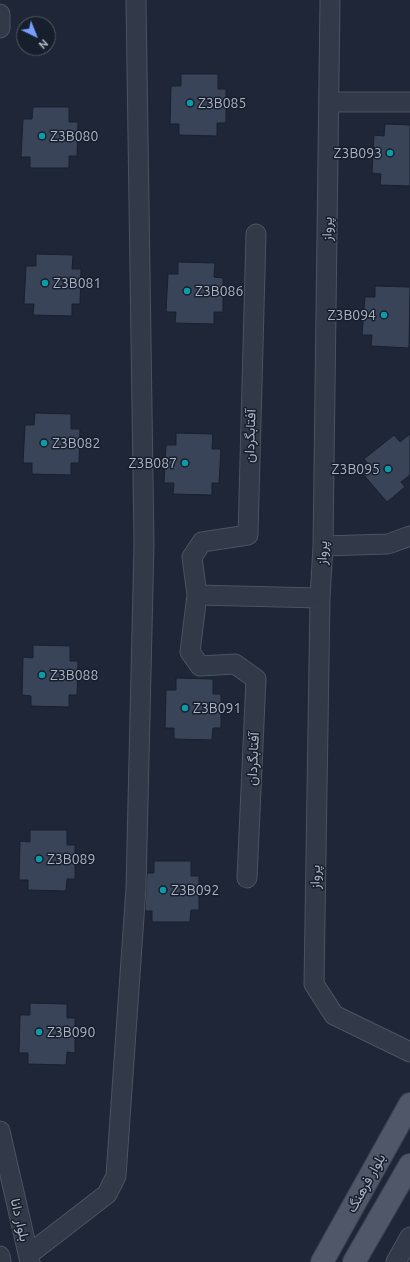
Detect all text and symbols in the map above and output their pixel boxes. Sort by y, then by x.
north arrow [16,16,56,56]
text: N [36,37,51,51]
place label: Z3B085 [198,95,246,111]
marker: Z3B085 [185,98,195,108]
place label: Z3B080 [50,128,98,144]
marker: Z3B080 [37,131,47,141]
place label: Z3B093 [334,145,382,161]
marker: Z3B093 [385,148,395,158]
street label: پرواز [318,217,336,241]
place label: Z3B081 [53,275,101,291]
marker: Z3B081 [40,278,50,288]
place label: Z3B086 [195,283,243,299]
marker: Z3B086 [182,286,192,296]
place label: Z3B094 [328,307,376,323]
marker: Z3B094 [379,310,389,320]
street label: آفتابگردان [241,409,259,463]
place label: Z3B082 [52,435,100,451]
marker: Z3B082 [39,438,49,448]
place label: Z3B087 [129,455,177,471]
marker: Z3B087 [180,458,190,468]
place label: Z3B095 [332,461,380,477]
marker: Z3B095 [383,464,393,474]
street label: پرواز [313,541,331,565]
place label: Z3B088 [50,667,98,683]
marker: Z3B088 [37,670,47,680]
place label: Z3B091 [193,700,241,716]
marker: Z3B091 [180,703,190,713]
street label: آفتابگردان [243,732,263,786]
place label: Z3B089 [47,851,95,867]
marker: Z3B089 [34,854,44,864]
street label: پرواز [306,865,324,889]
place label: Z3B092 [171,882,219,898]
marker: Z3B092 [158,885,168,895]
place label: Z3B090 [47,1024,95,1040]
marker: Z3B090 [34,1027,44,1037]
street label: بلوار فرهنگ [343,1151,389,1215]
street label: بلوار دانا [7,1197,33,1243]

